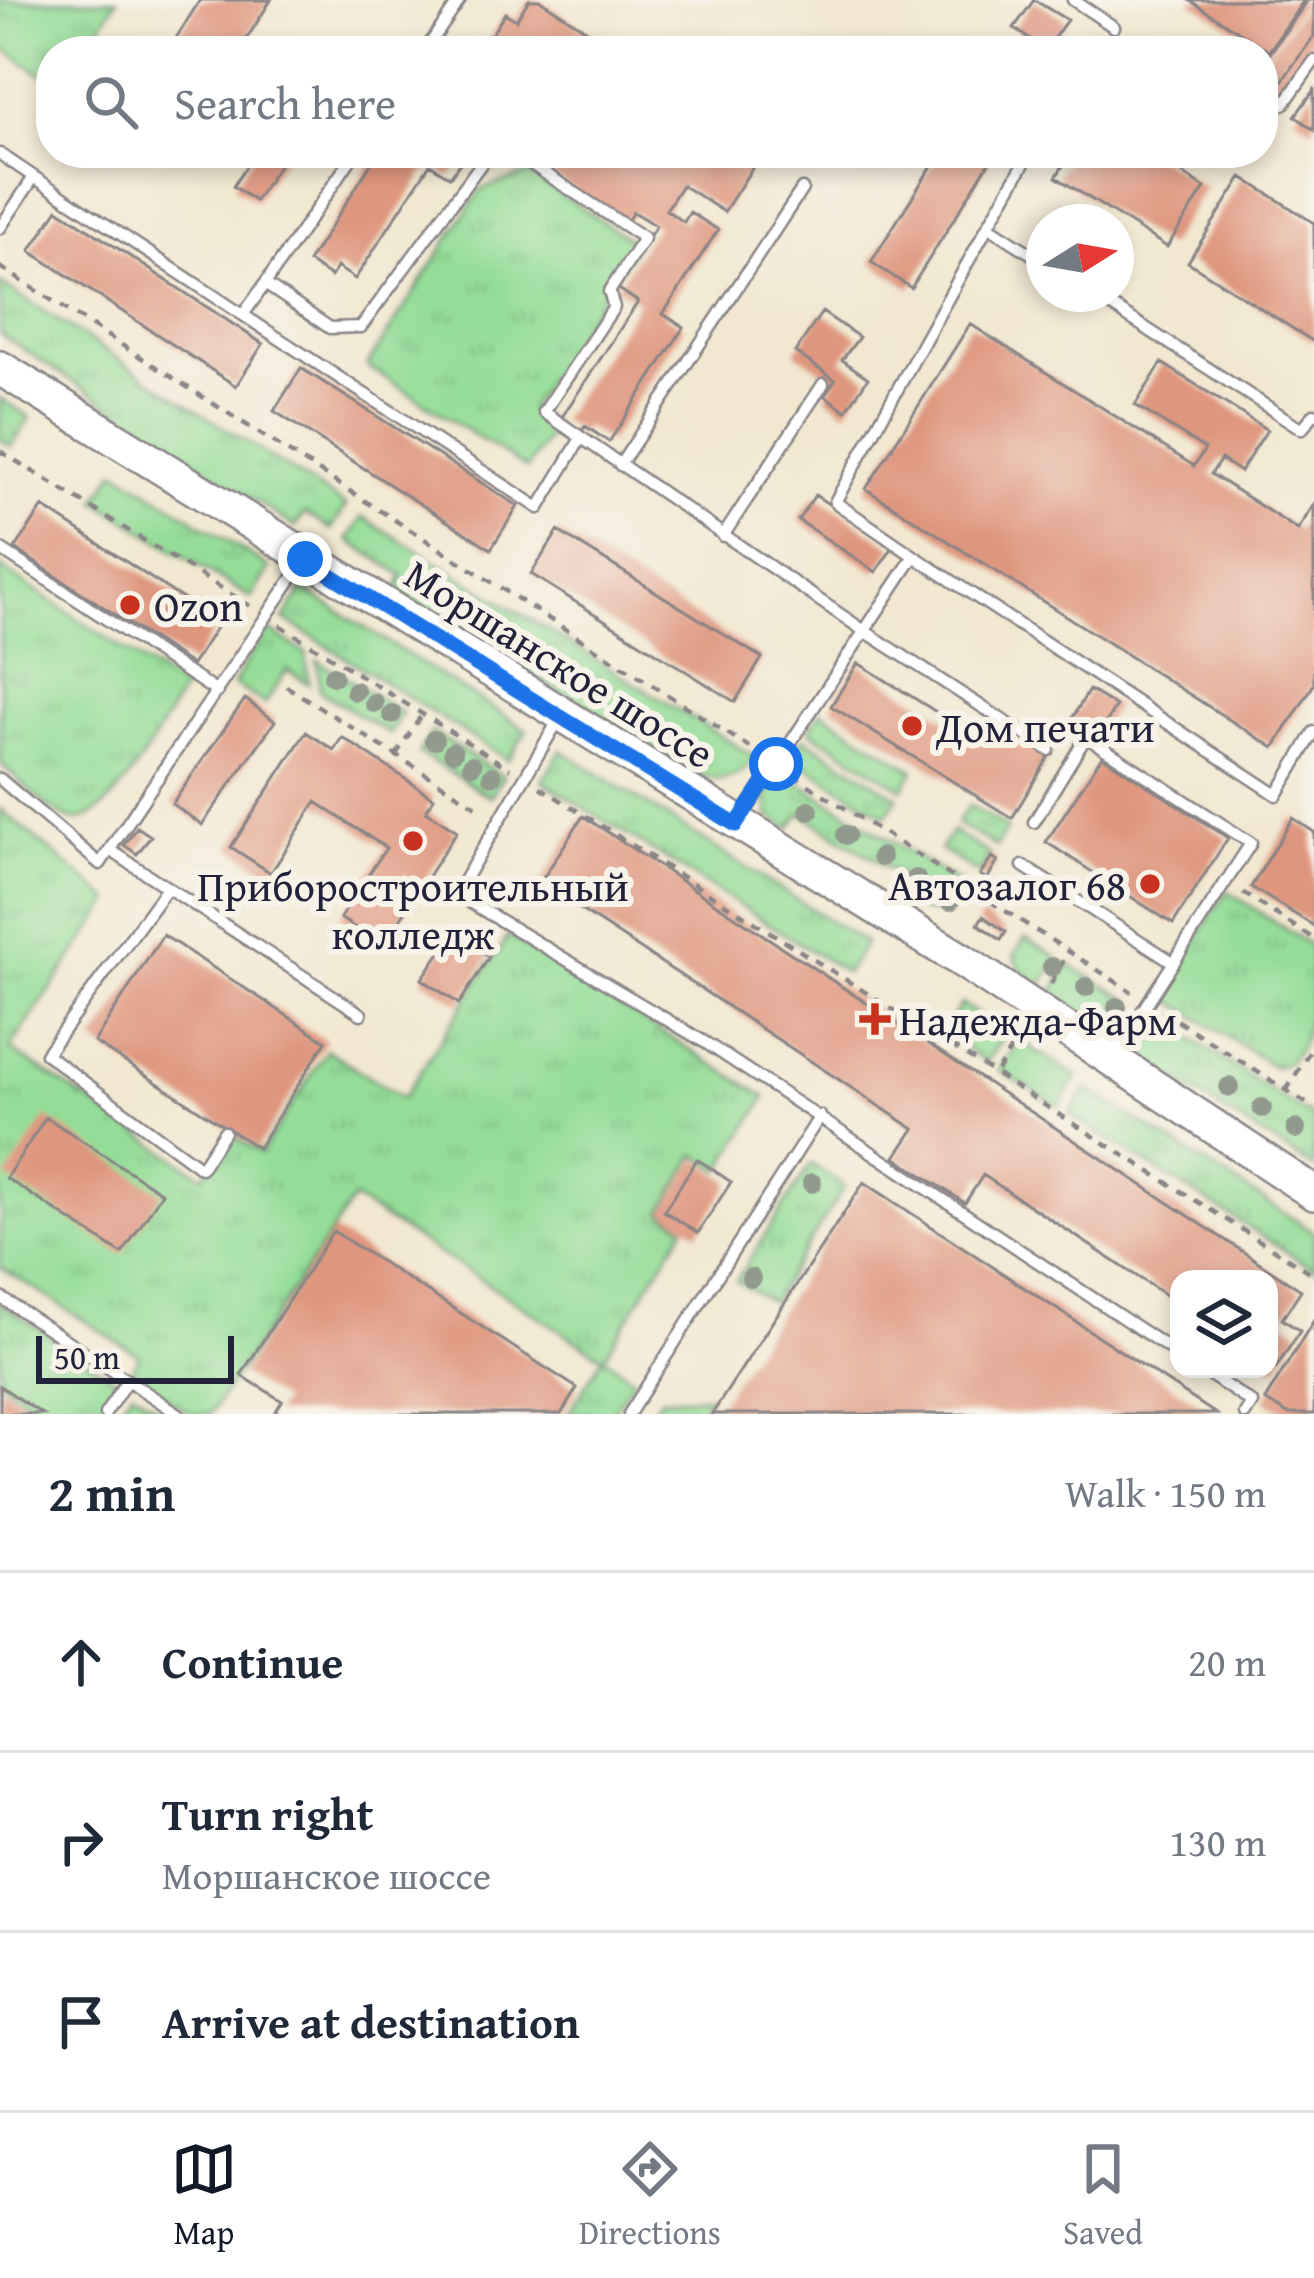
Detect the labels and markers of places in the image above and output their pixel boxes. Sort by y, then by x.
place label: Ozon [154,575,243,636]
marker: Ozon [117,592,143,618]
place label: Дом печати [935,696,1155,757]
marker: Дом печати [899,713,925,739]
marker: Приборостроительный колледж [400,828,426,854]
place label: Автозалог 68 [888,854,1126,915]
place label: Приборостроительный колледж [197,855,629,964]
marker: Автозалог 68 [1137,871,1163,897]
place label: Надежда-Фарм [899,989,1177,1050]
marker: Надежда-Фарм [862,1006,888,1032]

